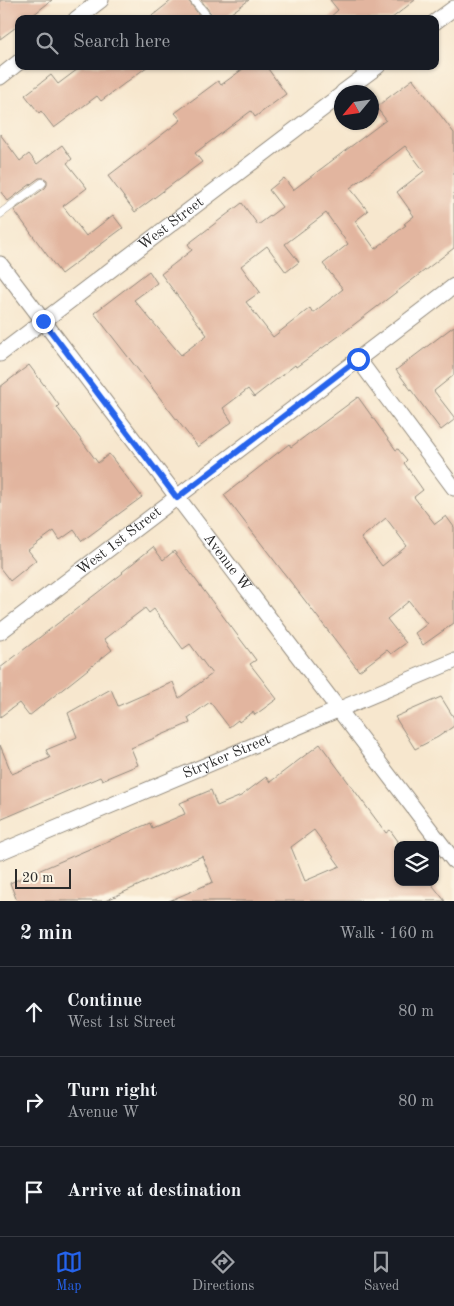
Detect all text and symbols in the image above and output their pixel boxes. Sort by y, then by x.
search box [15,15,439,70]
icon: search [33,29,61,57]
text: Search here [73,33,170,52]
north arrow [334,85,379,130]
street label: West Street [136,195,206,253]
route end [32,310,55,333]
route start [347,348,370,371]
street label: West 1st Street [74,504,164,578]
street label: Avenue W [200,531,254,594]
street label: Stryker Street [181,732,273,782]
map controls [394,841,439,886]
button: layers [394,841,439,886]
scale bar [15,866,71,889]
text: 20 m [22,871,53,885]
text: 2 min [20,923,73,944]
text: Walk · 160 m [339,926,434,942]
text: Continue [67,992,142,1011]
icon: ahead [20,998,48,1026]
text: 80 m [398,1004,434,1020]
text: West 1st Street [67,1015,176,1031]
text: Turn right [67,1082,157,1101]
icon: right [20,1088,48,1116]
text: 80 m [398,1094,434,1110]
text: Avenue W [67,1105,139,1121]
icon: arrive [20,1178,48,1206]
text: Arrive at destination [67,1182,241,1201]
tab: Map [55,1248,83,1295]
tab: Directions [192,1248,254,1295]
tab: Saved [364,1248,399,1295]

